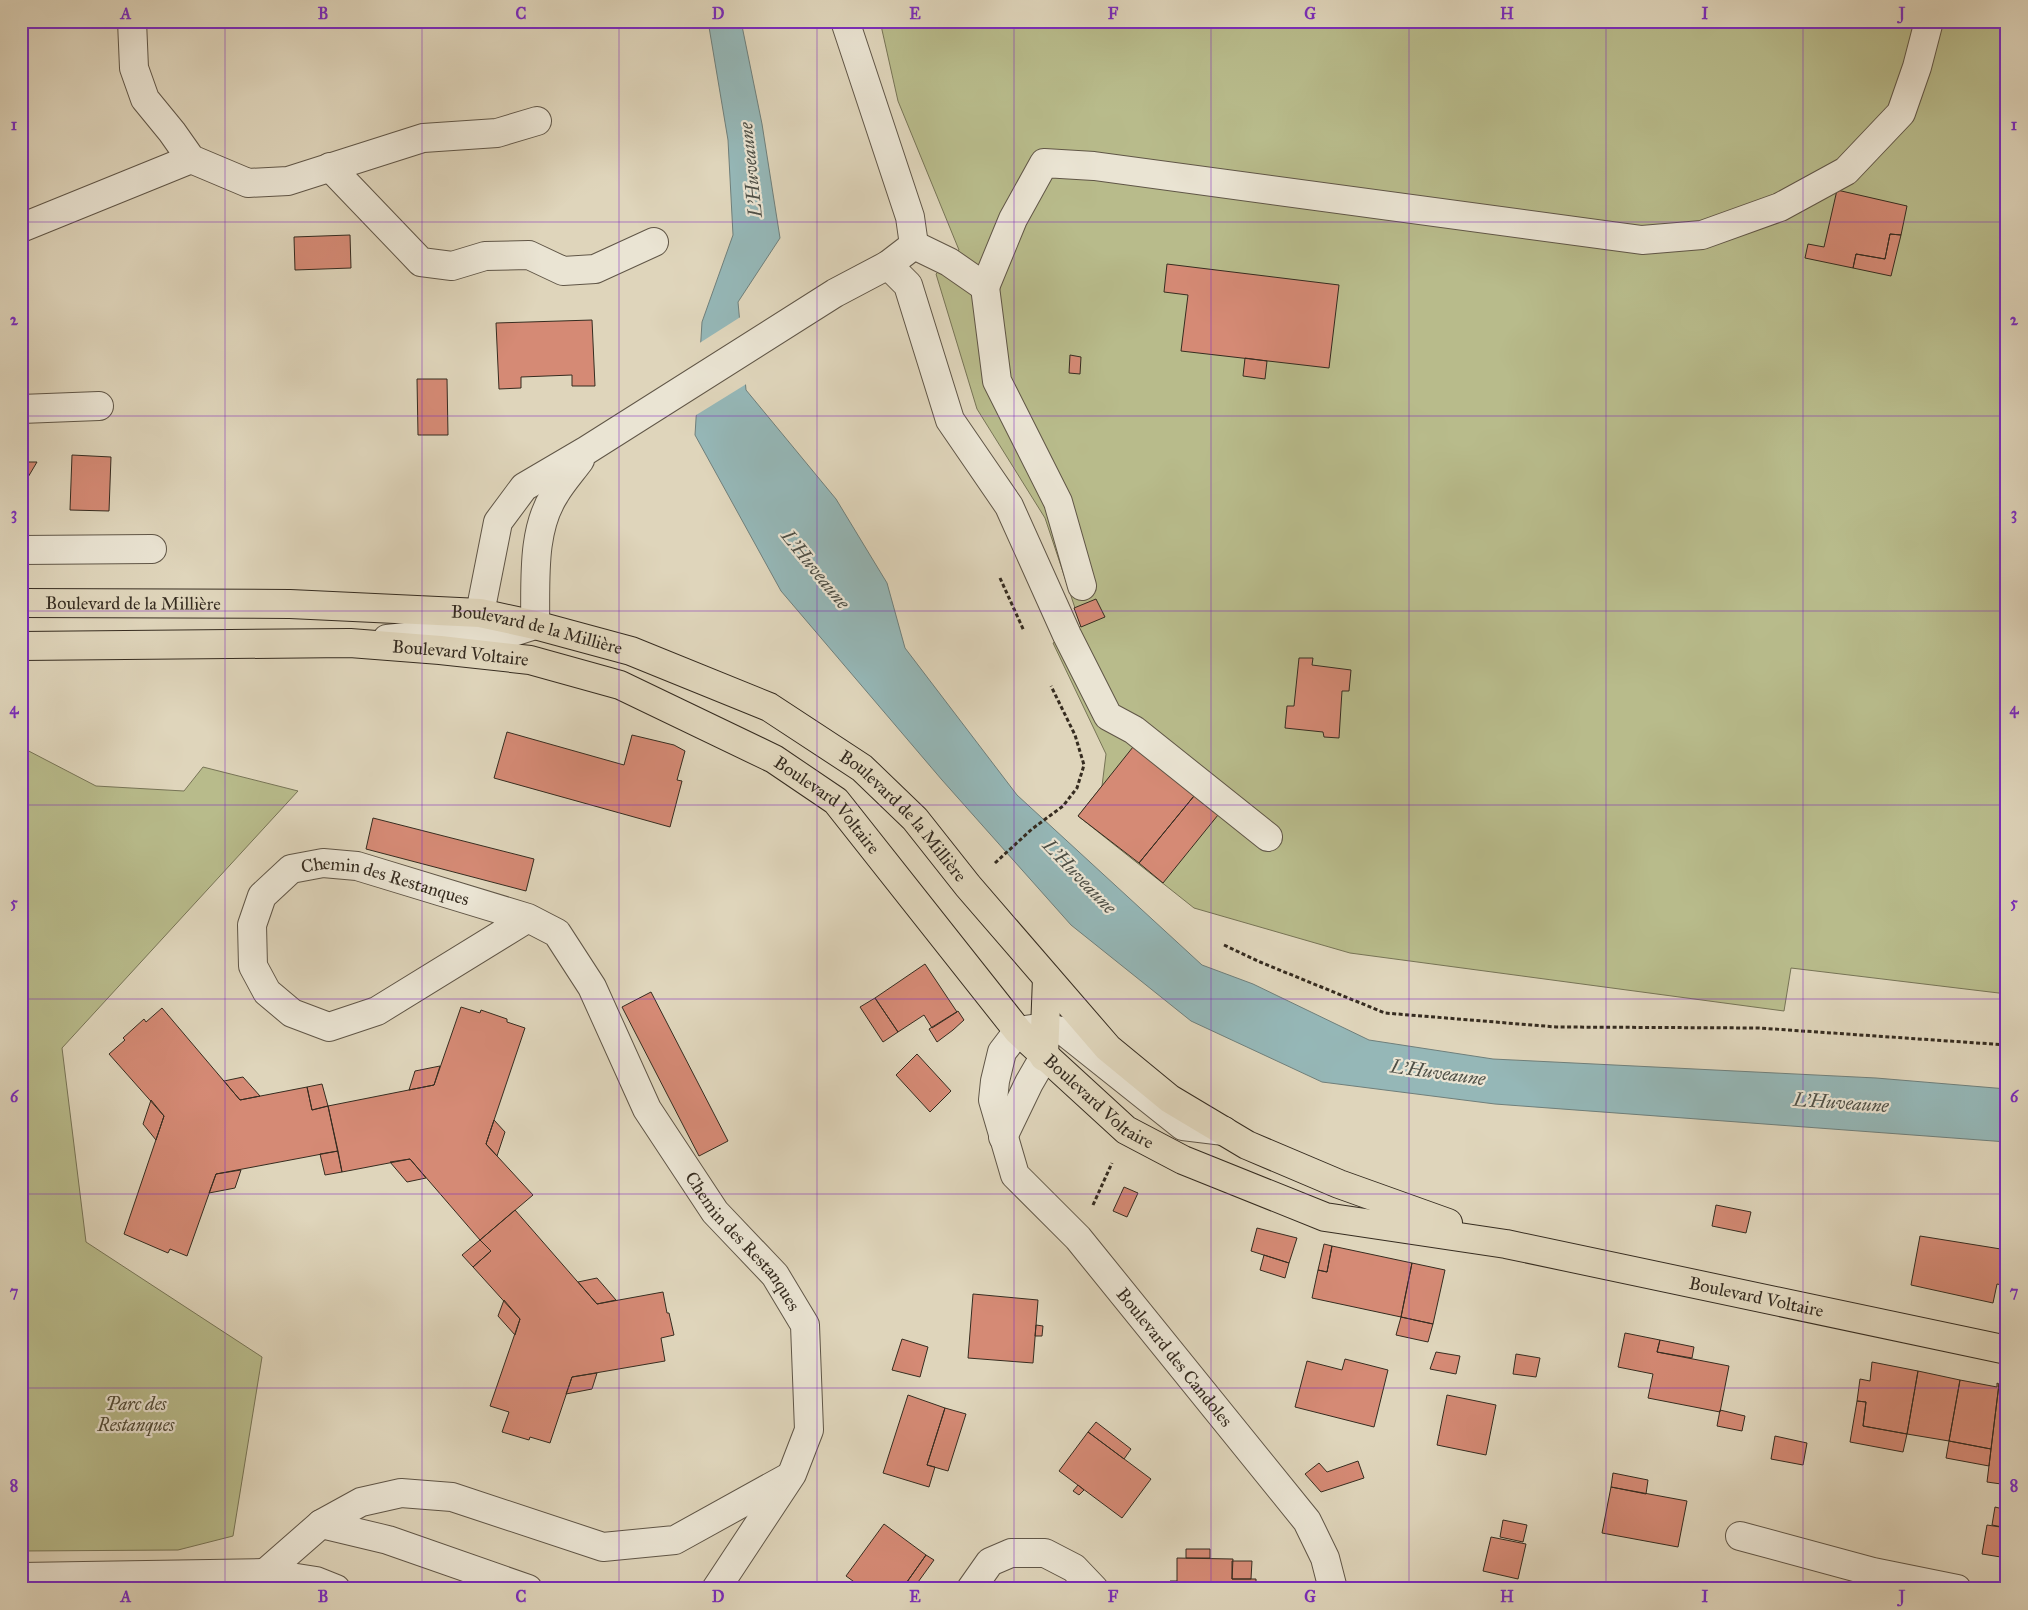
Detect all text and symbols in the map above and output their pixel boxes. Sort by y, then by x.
text: A [120,4,132,23]
text: B [318,4,328,23]
text: C [516,4,527,23]
text: D [712,4,725,23]
text: E [909,4,921,23]
text: F [1108,4,1119,23]
text: G [1304,4,1316,23]
text: H [1500,4,1514,23]
text: I [1702,4,1709,23]
text: J [1897,4,1906,24]
text: 1 [11,115,18,134]
text: 1 [2011,115,2018,134]
water label: L'Huveaune [734,120,767,220]
text: 2 [10,310,19,329]
text: 2 [2010,310,2019,329]
text: 3 [11,504,17,524]
text: 3 [2011,504,2017,524]
water label: L'Huveaune [776,524,855,614]
street label: Boulevard de la Millière [45,592,221,615]
street label: Boulevard de la Millière [451,601,625,659]
street label: Boulevard Voltaire [391,635,530,671]
text: 4 [10,699,20,719]
text: 4 [2010,699,2020,719]
street label: Boulevard de la Millière [835,745,971,886]
street label: Boulevard Voltaire [770,751,885,858]
water label: L'Huveaune [1038,833,1122,919]
street label: Chemin des Restanques [299,852,472,911]
text: 5 [10,893,18,912]
text: 5 [2010,893,2018,912]
street label: Boulevard Voltaire [1039,1049,1157,1154]
water label: L'Huveaune [1388,1054,1488,1091]
text: 6 [10,1087,19,1106]
text: 6 [2010,1087,2019,1106]
water label: L'Huveaune [1792,1088,1890,1117]
street label: Chemin des Restanques [680,1167,805,1315]
street label: Boulevard Voltaire [1687,1272,1826,1322]
text: 7 [10,1282,19,1301]
text: 7 [2010,1282,2019,1301]
street label: Boulevard des Candoles [1112,1283,1237,1431]
park label: Parc des Restanques [96,1393,175,1436]
text: 8 [10,1476,18,1495]
text: 8 [2010,1476,2018,1495]
text: A [120,1587,132,1606]
text: B [318,1587,328,1606]
text: C [516,1587,527,1606]
text: D [712,1587,725,1606]
text: E [909,1587,921,1606]
text: F [1108,1587,1119,1606]
text: G [1304,1587,1316,1606]
text: H [1500,1587,1514,1606]
text: I [1702,1587,1709,1606]
text: J [1897,1587,1906,1607]

